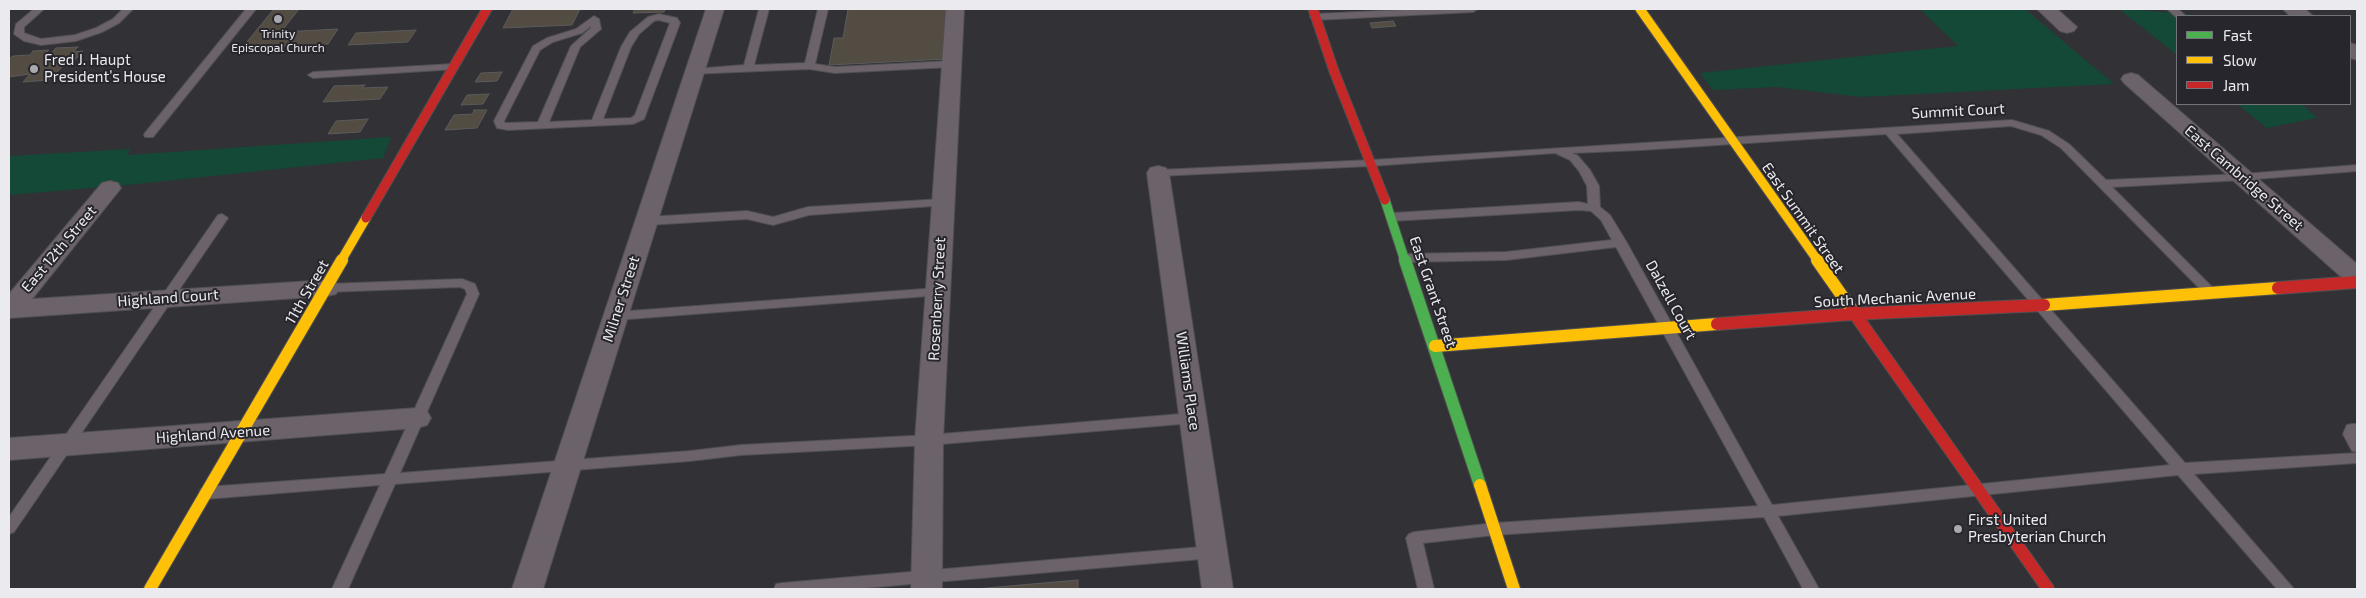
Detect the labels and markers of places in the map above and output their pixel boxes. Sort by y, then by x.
marker: Trinity Episcopal Church [272,13,284,25]
place label: Trinity Episcopal Church [231,27,325,55]
place label: Fred J. Haupt President’s House [44,51,166,86]
marker: Fred J. Haupt President’s House [28,63,40,75]
place label: First United Presbyterian Church [1968,511,2106,546]
marker: First United Presbyterian Church [1952,523,1964,535]

